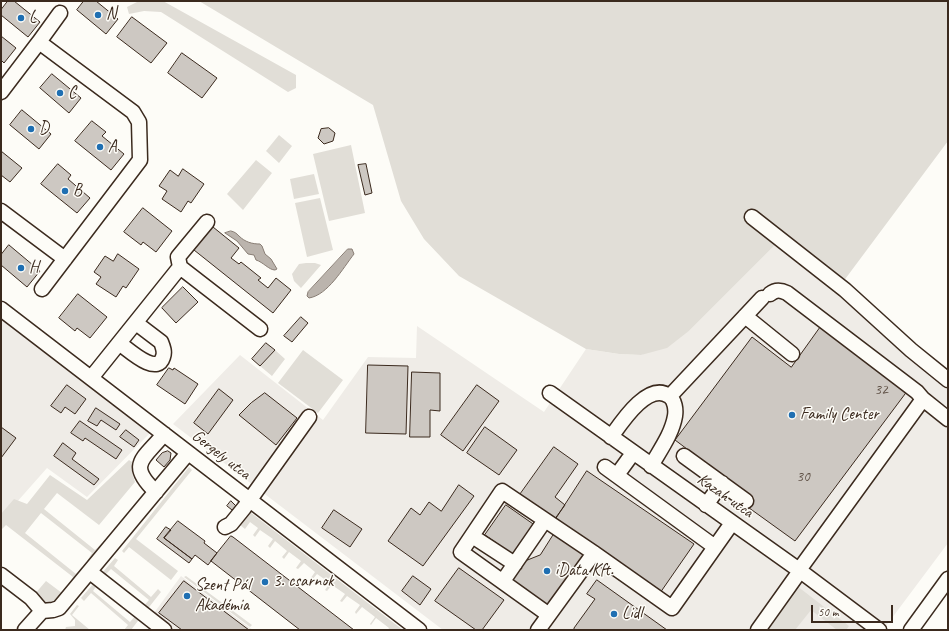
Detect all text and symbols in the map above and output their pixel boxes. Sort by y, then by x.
place label: N [106,5,116,25]
place label: L [29,8,36,28]
marker: N [93,10,103,20]
marker: L [16,13,26,23]
place label: C [68,83,76,103]
marker: C [55,88,65,98]
place label: D [39,119,49,139]
marker: D [26,124,36,134]
place label: A [108,137,117,157]
marker: A [95,142,105,152]
place label: B [73,181,82,201]
marker: B [60,186,70,196]
place label: H [29,258,39,278]
marker: H [16,263,26,273]
house number: 32 [874,381,888,399]
place label: Family Center [800,405,879,425]
marker: Family Center [787,410,797,420]
street label: Gergely utca [188,426,254,484]
house number: 30 [796,468,810,486]
street label: Kazah utca [693,469,757,523]
place label: iData Kft. [555,561,613,581]
marker: iData Kft. [542,566,552,576]
place label: 3. csarnok [273,572,333,592]
place label: Szent Pál Akadémia [195,576,250,616]
marker: 3. csarnok [260,577,270,587]
marker: Szent Pál Akadémia [182,591,192,601]
scale bar [813,597,895,623]
place label: Lidl [622,604,642,624]
text: 50 m [818,604,838,620]
marker: Lidl [609,609,619,619]

